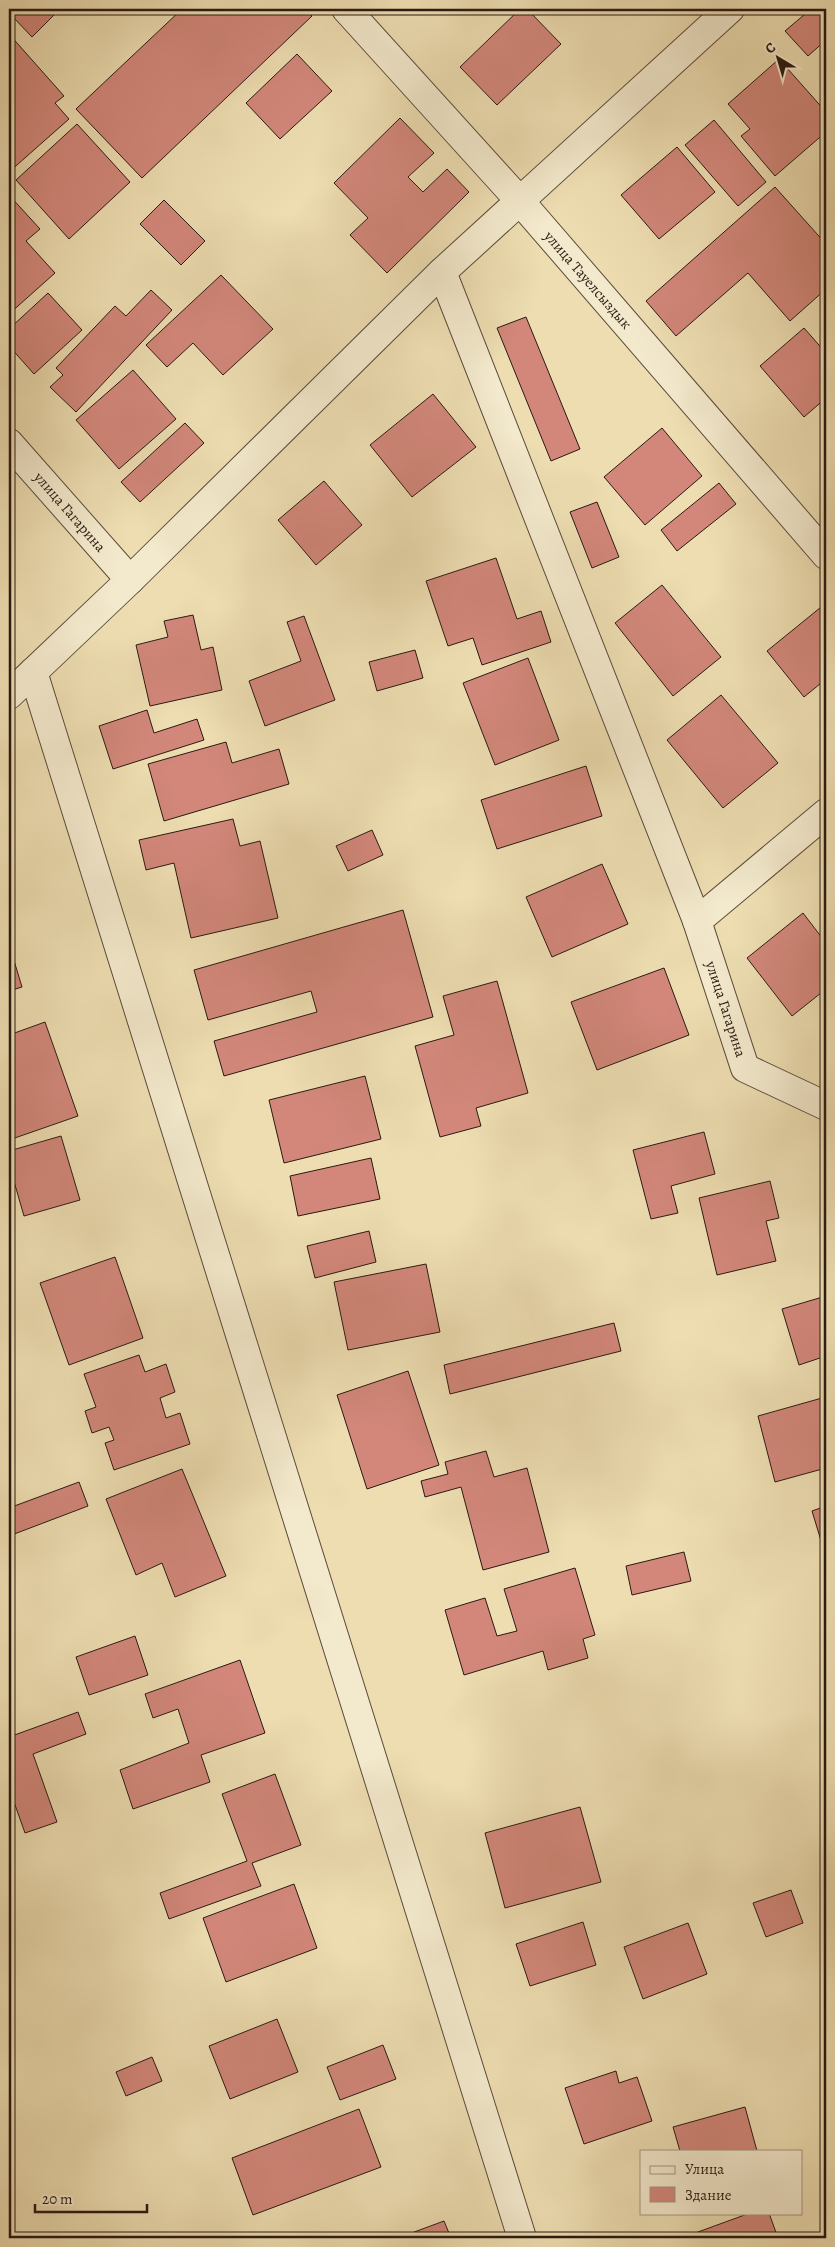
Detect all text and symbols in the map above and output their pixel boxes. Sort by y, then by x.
north arrow [752,32,802,82]
text: С [761,38,780,58]
street label: улица Тауелсыздык [539,226,636,334]
street label: улица Гагарина [29,467,110,556]
street label: улица Гагарина [701,957,751,1060]
legend [640,2150,802,2214]
text: Улица [685,2159,724,2179]
scale bar [35,2182,148,2214]
text: Здание [685,2185,732,2205]
text: 20 m [42,2189,73,2209]

